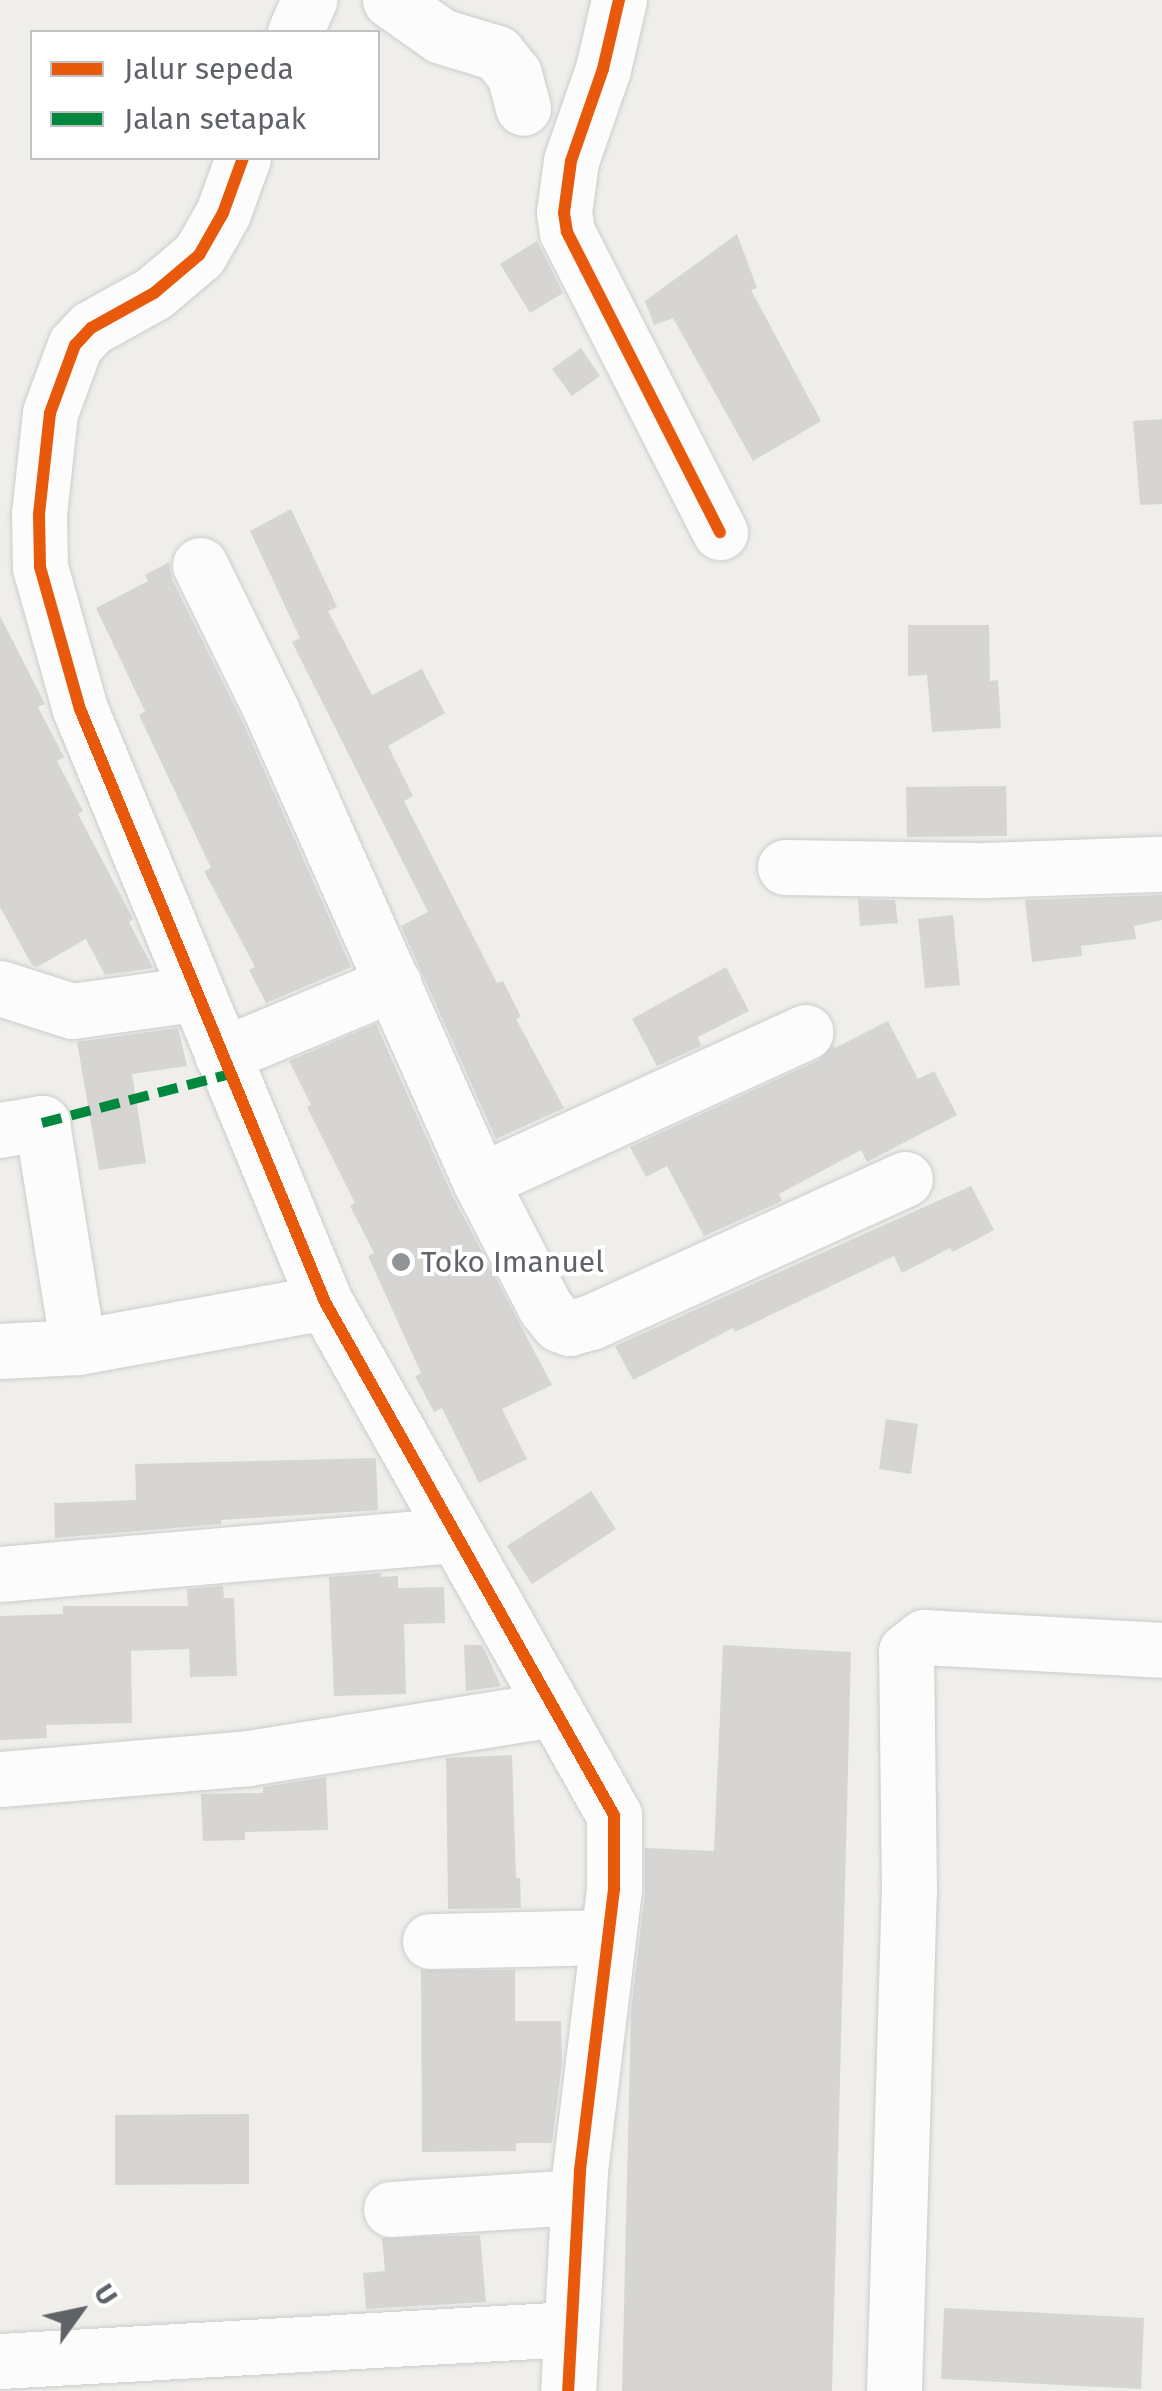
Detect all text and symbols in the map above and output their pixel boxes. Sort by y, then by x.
legend [30,30,380,160]
text: Jalur sepeda [124,51,294,87]
text: Jalan setapak [124,101,306,137]
place label: Toko Imanuel [421,1244,604,1280]
marker: Toko Imanuel [390,1251,412,1273]
north arrow [30,2261,130,2361]
text: U [87,2278,124,2311]

